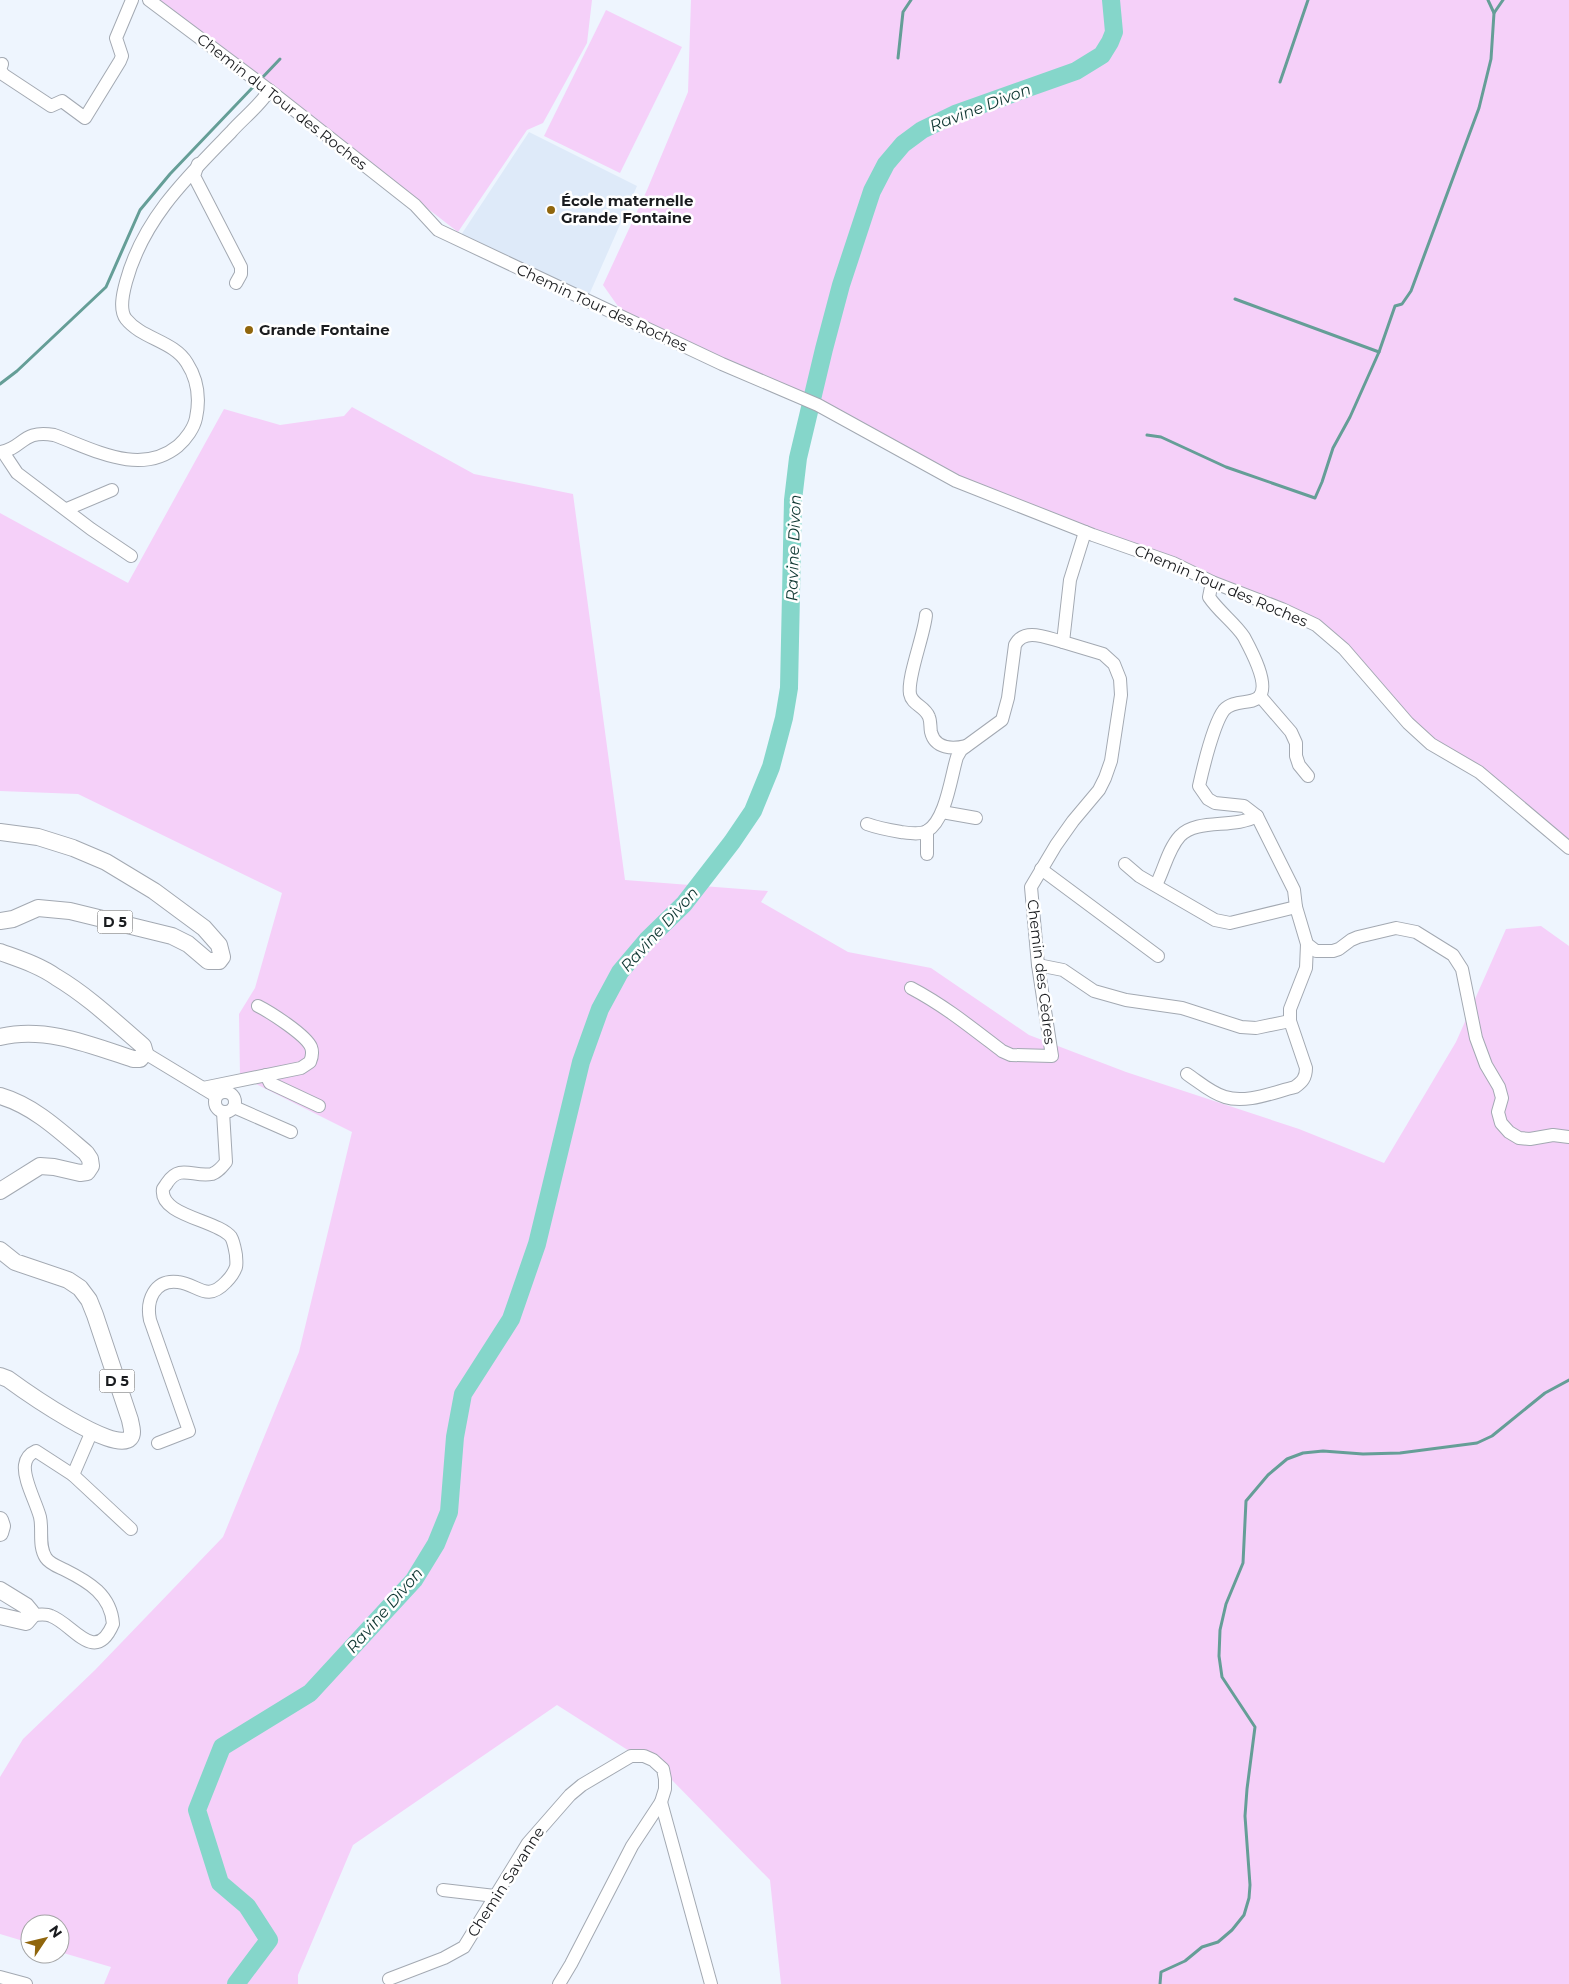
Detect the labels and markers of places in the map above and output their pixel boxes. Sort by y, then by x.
place label: École maternelle Grande Fontaine [561,191,693,227]
marker: École maternelle Grande Fontaine [545,204,557,216]
place label: Grande Fontaine [259,320,390,339]
marker: Grande Fontaine [243,324,255,336]

